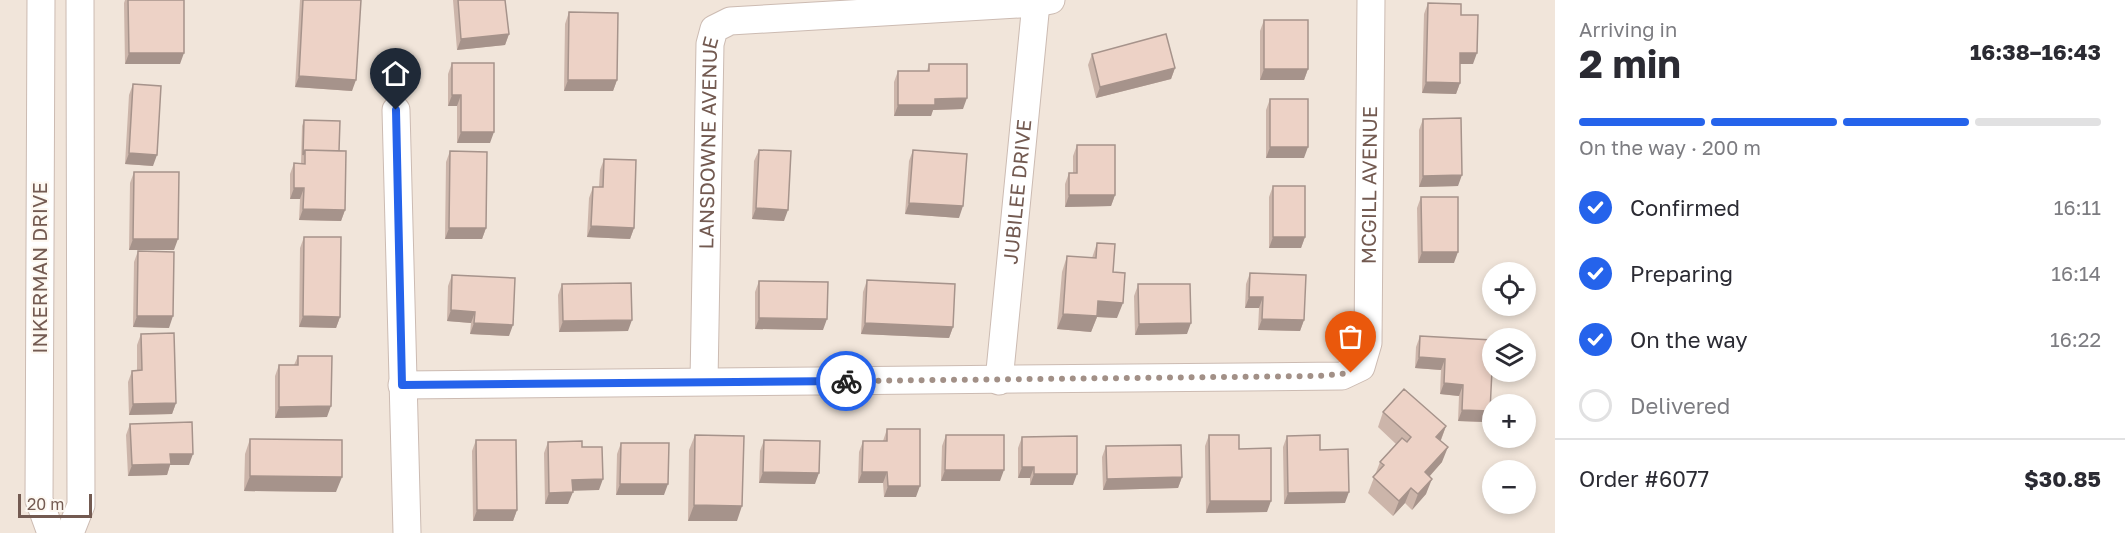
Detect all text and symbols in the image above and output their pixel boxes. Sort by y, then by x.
text: Arriving in [1579,17,1677,41]
street label: LANSDOWNE AVENUE [693,34,723,250]
text: 16:38–16:43 [1970,38,2101,65]
text: 2 min [1579,40,1681,87]
pin [370,48,421,110]
icon: home [379,57,412,90]
street label: MCGILL AVENUE [1356,106,1381,264]
street label: JUBILEE DRIVE [997,118,1036,265]
text: On the way · 200 m [1579,135,1761,159]
street label: INKERMAN DRIVE [27,182,51,354]
icon: check [1579,191,1612,224]
text: Confirmed [1630,194,1740,221]
text: 16:11 [2054,195,2101,219]
icon: check [1579,257,1612,290]
text: Preparing [1630,260,1733,287]
text: 16:14 [2051,261,2101,285]
map controls [1482,262,1536,514]
button: locate [1482,262,1536,316]
pin [1325,311,1376,373]
icon: bag [1334,320,1367,353]
icon: check [1579,323,1612,356]
text: On the way [1630,326,1748,353]
text: 16:22 [2050,327,2101,351]
button: layers [1482,328,1536,382]
courier [816,351,876,411]
icon: bike [830,365,863,398]
text: Delivered [1630,392,1730,419]
button: + [1482,394,1536,448]
button: − [1482,460,1536,514]
text: Order #6077 [1579,465,1709,492]
text: $30.85 [2024,465,2101,492]
scale bar [18,491,92,518]
text: 20 m [27,494,64,514]

